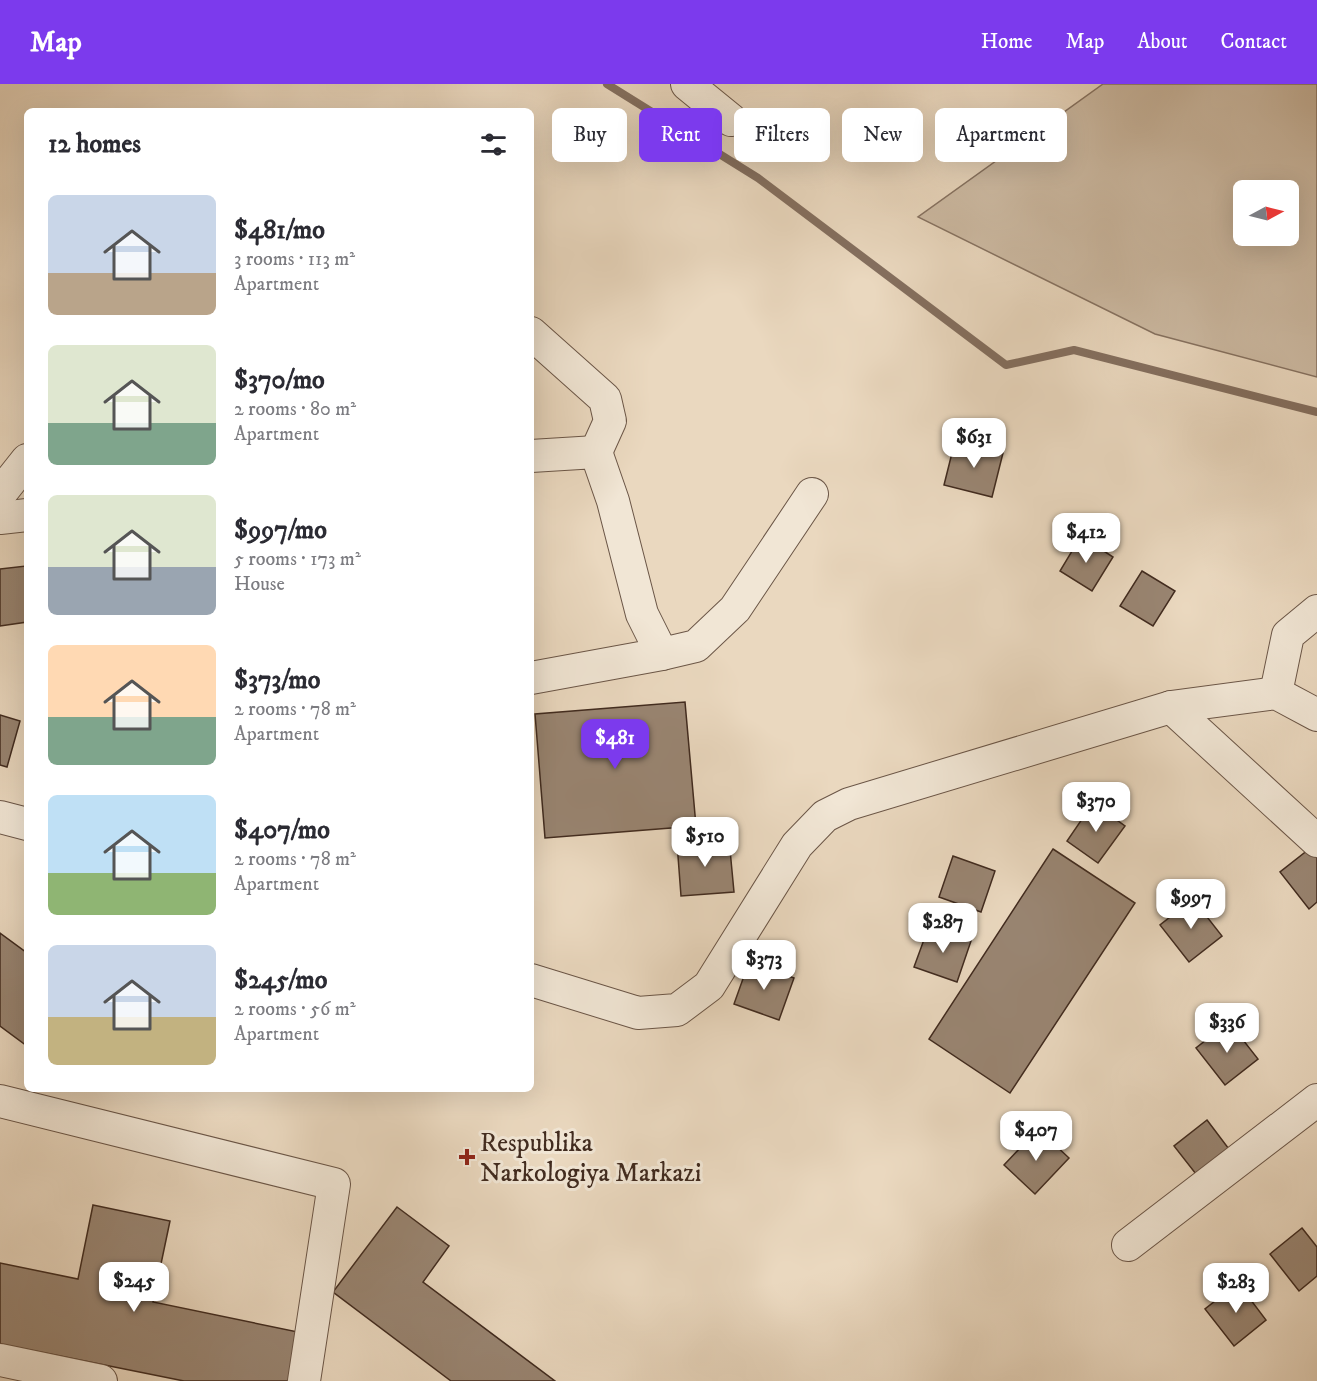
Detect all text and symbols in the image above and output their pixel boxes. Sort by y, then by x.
text: Map [30,25,82,60]
text: Home [981,29,1033,55]
text: Map [1066,29,1104,55]
text: About [1137,29,1188,55]
text: Contact [1221,29,1287,55]
chip: Buy [552,108,627,162]
chip: Rent [639,108,722,162]
chip: Filters [734,108,830,162]
chip: New [842,108,923,162]
chip: Apartment [935,108,1067,162]
text: 12 homes [48,128,141,161]
icon: filters [477,128,510,161]
north arrow [1233,180,1299,246]
map controls [1233,180,1299,246]
text: $481/mo [234,214,325,247]
icon: home [96,219,168,291]
text: 3 rooms · 113 m² [234,247,355,272]
text: Apartment [234,272,319,297]
text: $370/mo [234,364,325,397]
icon: home [96,369,168,441]
text: 2 rooms · 80 m² [234,397,356,422]
pin: $631 [938,418,1010,469]
text: Apartment [234,422,319,447]
text: $631 [956,425,992,450]
pin: $412 [1050,513,1122,564]
text: $997/mo [234,514,327,547]
icon: home [96,519,168,591]
text: $412 [1066,520,1106,545]
text: 5 rooms · 173 m² [234,547,361,572]
text: House [234,572,285,597]
text: $373/mo [234,664,320,697]
icon: home [96,669,168,741]
text: 2 rooms · 78 m² [234,697,356,722]
pin: $481 [579,719,651,770]
text: Apartment [234,722,319,747]
text: $481 [595,726,635,751]
pin: $370 [1060,782,1132,833]
text: $370 [1076,789,1116,814]
text: $407/mo [234,814,330,847]
pin: $510 [669,817,741,868]
icon: home [96,819,168,891]
text: $510 [686,824,724,849]
text: 2 rooms · 78 m² [234,847,356,872]
text: Apartment [234,872,319,897]
pin: $997 [1155,879,1227,930]
text: $997 [1170,886,1212,911]
pin: $287 [907,903,979,954]
text: $287 [922,910,964,935]
pin: $373 [728,940,800,991]
text: $373 [746,947,782,972]
text: $245/mo [234,964,327,997]
icon: home [96,969,168,1041]
text: 2 rooms · 56 m² [234,997,356,1022]
pin: $336 [1191,1003,1263,1054]
text: $336 [1209,1010,1245,1035]
text: Apartment [234,1022,319,1047]
pin: $407 [1000,1111,1072,1162]
text: $407 [1014,1118,1058,1143]
place label: Respublika Narkologiya Markazi [480,1127,701,1190]
marker: Respublika Narkologiya Markazi [458,1148,476,1166]
pin: $245 [98,1262,170,1313]
pin: $283 [1200,1263,1272,1314]
text: $245 [113,1269,155,1294]
text: $283 [1217,1270,1255,1295]

